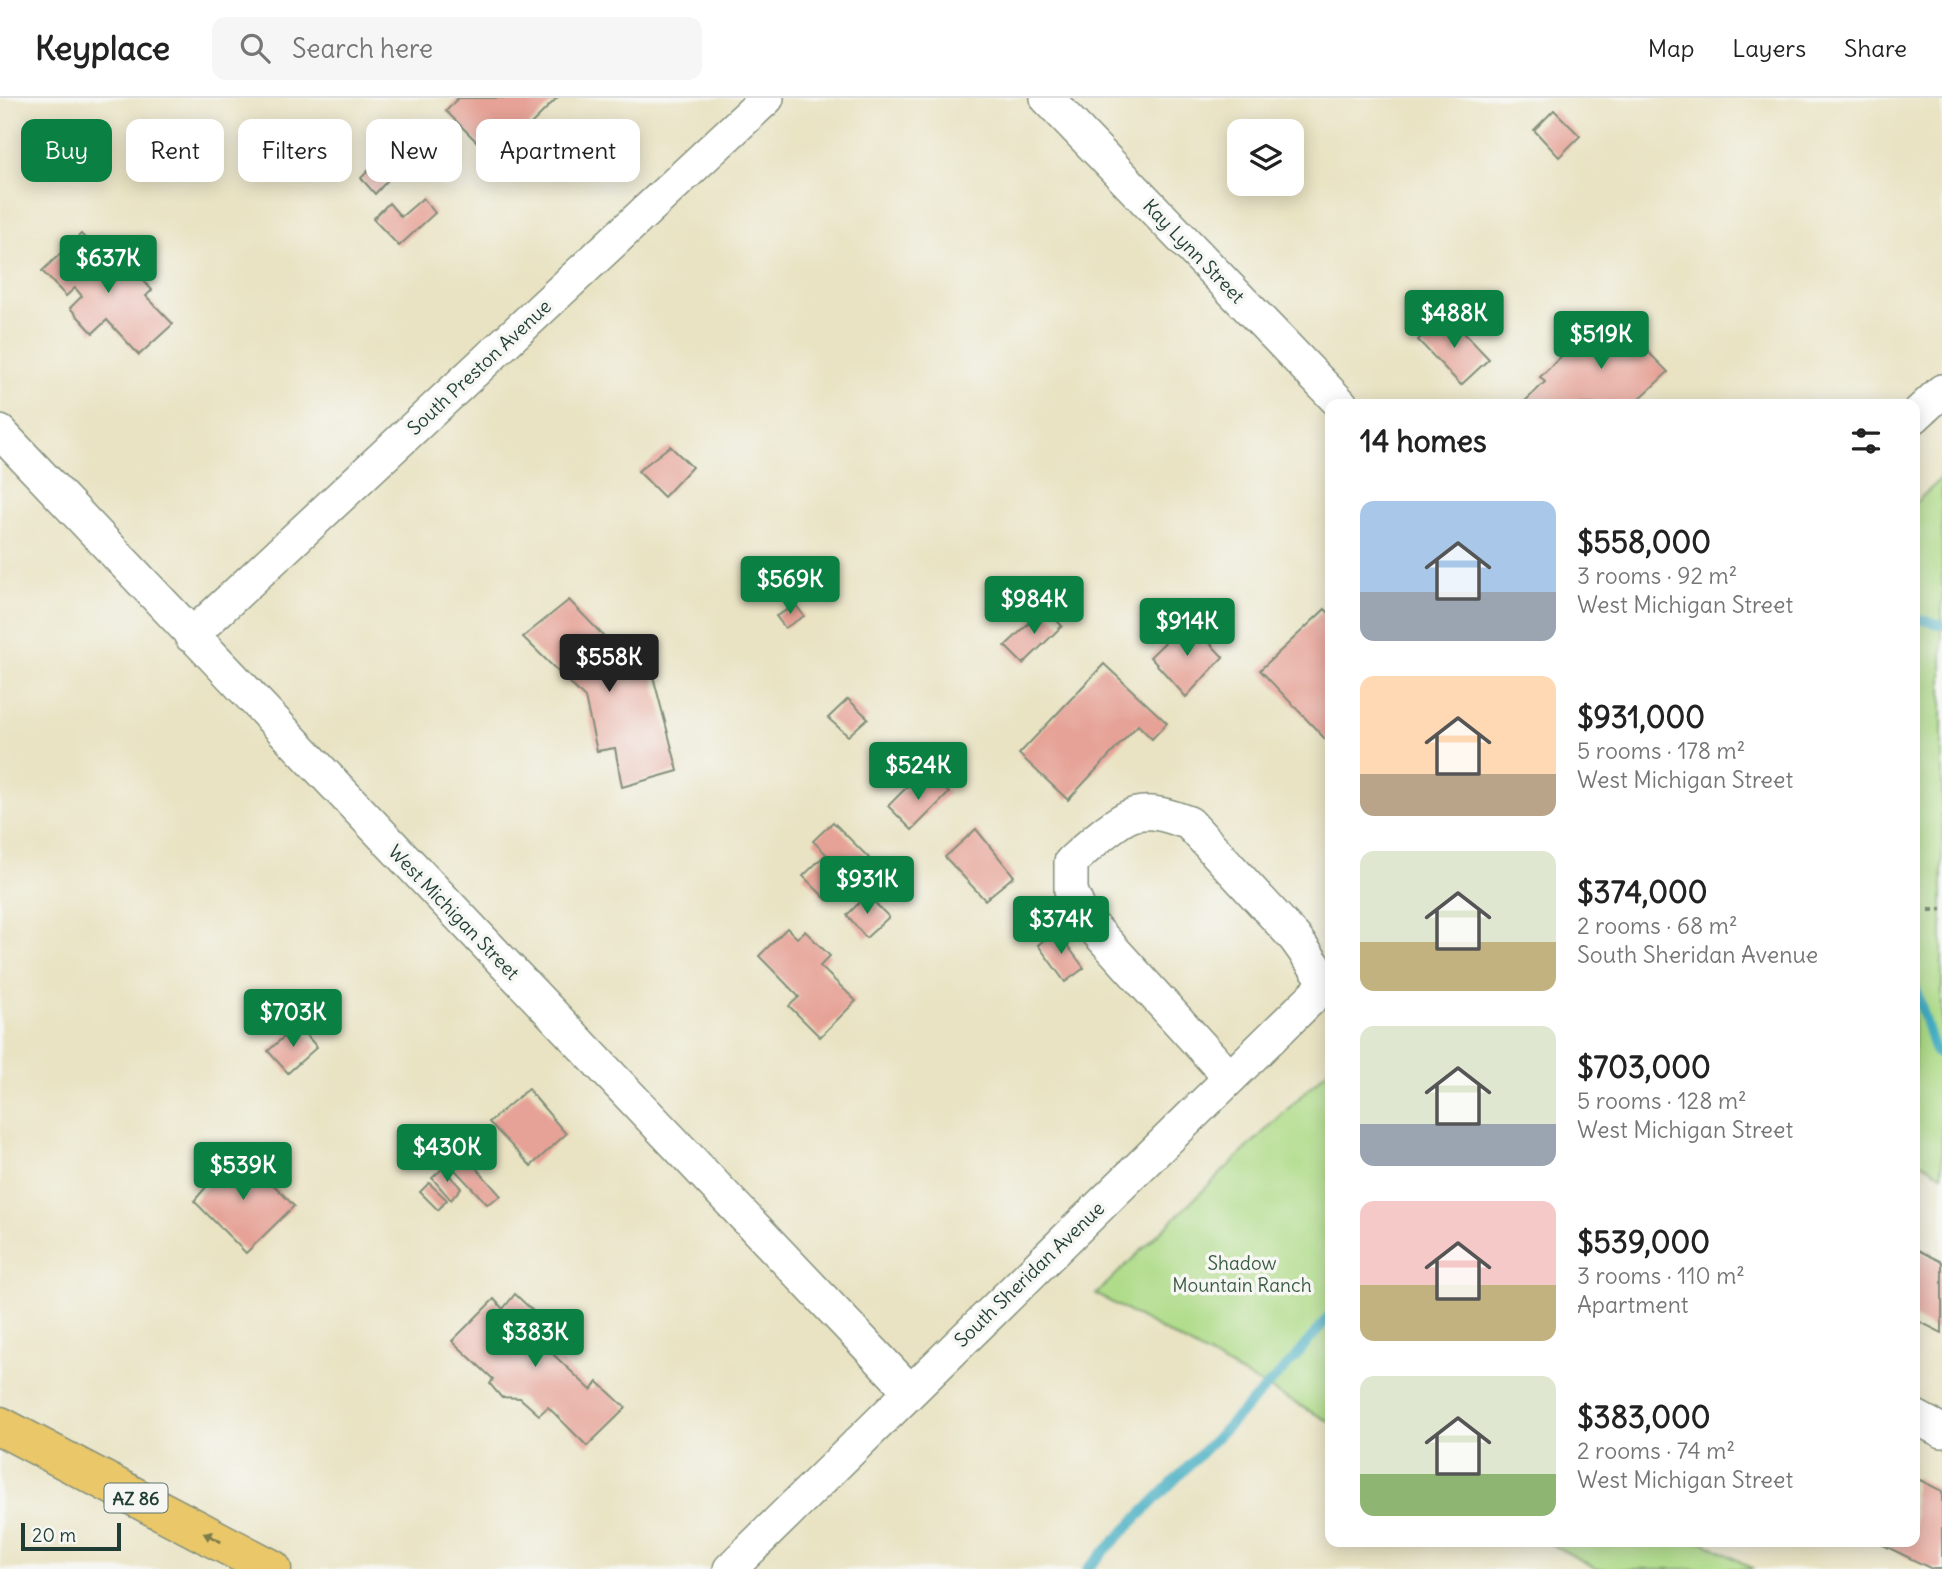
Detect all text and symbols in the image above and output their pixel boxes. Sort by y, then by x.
search box [212,17,702,80]
text: Keyplace [35,27,170,69]
icon: search [236,29,274,67]
text: Search here [292,32,433,65]
text: Map [1648,33,1694,63]
text: Layers [1732,33,1806,63]
text: Share [1844,33,1907,63]
chip: Buy [21,119,112,182]
chip: Rent [126,119,224,182]
chip: Filters [238,119,352,182]
chip: New [366,119,462,182]
chip: Apartment [476,119,640,182]
map controls [1227,119,1304,196]
button: layers [1227,119,1304,196]
street label: Kay Lynn Street [1138,194,1250,308]
pin: $637K [59,236,157,295]
text: $637K [76,243,140,272]
pin: $488K [1405,290,1503,350]
street label: South Preston Avenue [402,294,556,440]
text: $488K [1421,298,1487,327]
pin: $519K [1552,312,1650,371]
text: $519K [1570,319,1632,348]
text: 14 homes [1360,422,1487,460]
icon: filters [1847,422,1885,460]
text: $558,000 [1577,523,1711,561]
icon: home [1416,529,1500,613]
pin: $569K [741,556,839,616]
text: 3 rooms · 92 m² [1577,561,1737,590]
text: $569K [757,564,823,593]
pin: $984K [985,576,1083,636]
text: $984K [1001,584,1067,613]
text: West Michigan Street [1577,590,1793,619]
pin: $914K [1138,598,1236,658]
text: $914K [1156,606,1218,635]
pin: $558K [560,634,658,694]
text: $558K [576,642,642,671]
text: $931,000 [1577,698,1705,736]
icon: home [1416,704,1500,788]
text: 5 rooms · 178 m² [1577,736,1745,765]
pin: $524K [869,742,967,802]
text: $524K [885,750,951,779]
text: West Michigan Street [1577,765,1793,794]
street label: West Michigan Street [383,839,525,985]
pin: $931K [818,856,916,916]
text: $931K [836,864,898,893]
text: $374,000 [1577,873,1708,911]
icon: home [1416,879,1500,963]
pin: $374K [1012,896,1110,956]
text: $374K [1029,904,1093,933]
text: 2 rooms · 68 m² [1577,911,1738,940]
text: South Sheridan Avenue [1577,940,1818,969]
pin: $703K [244,990,342,1049]
text: $703K [260,997,326,1026]
text: $703,000 [1577,1048,1711,1086]
icon: home [1416,1054,1500,1138]
text: 5 rooms · 128 m² [1577,1086,1747,1115]
text: West Michigan Street [1577,1115,1793,1144]
pin: $430K [398,1124,496,1184]
text: $430K [413,1132,481,1161]
pin: $539K [194,1142,292,1202]
text: $539K [210,1150,276,1179]
street label: South Sheridan Avenue [949,1196,1109,1352]
text: $539,000 [1577,1223,1710,1261]
icon: home [1416,1229,1500,1313]
park label: Shadow Mountain Ranch [1172,1251,1312,1297]
text: 3 rooms · 110 m² [1577,1261,1745,1290]
text: Apartment [1577,1290,1689,1319]
pin: $383K [486,1310,584,1369]
text: $383K [502,1317,568,1346]
text: $383,000 [1577,1398,1711,1436]
icon: home [1416,1404,1500,1488]
text: 2 rooms · 74 m² [1577,1436,1735,1465]
text: West Michigan Street [1577,1465,1793,1494]
road number: AZ 86 [104,1484,168,1512]
scale bar [21,1520,121,1552]
text: 20 m [32,1523,76,1547]
one-way arrow [202,1532,222,1543]

